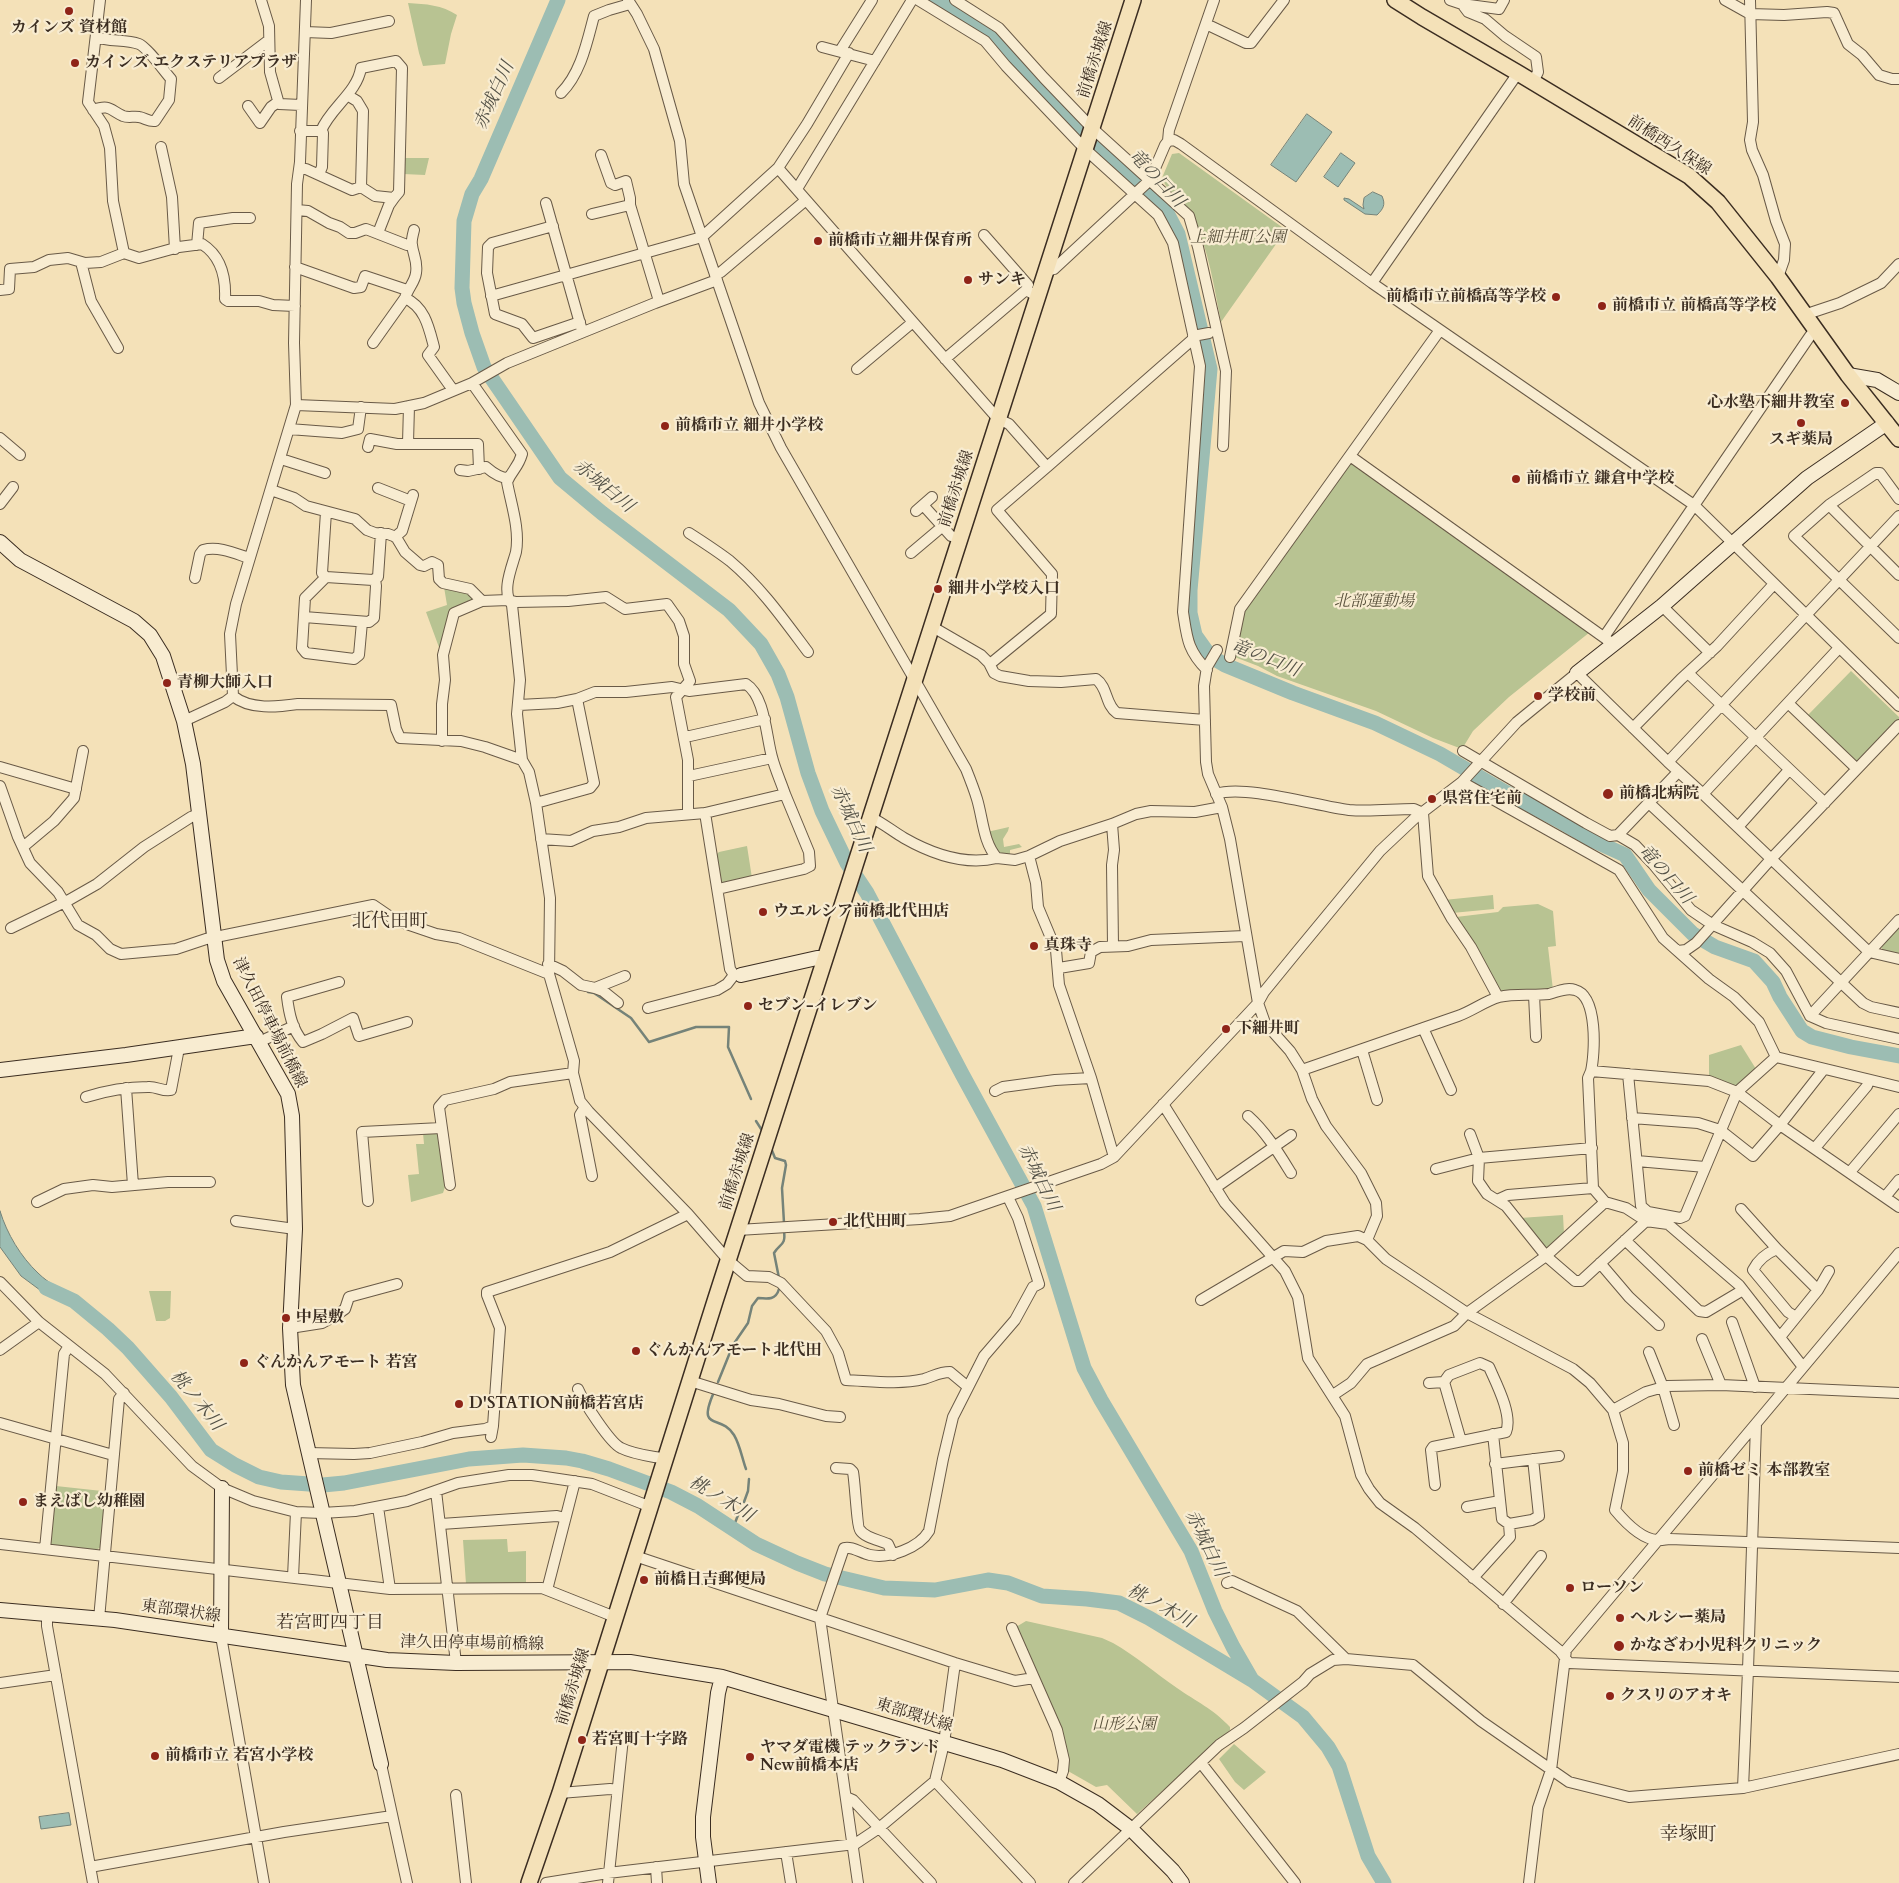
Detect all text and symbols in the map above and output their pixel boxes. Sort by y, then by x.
marker: カインズ 資材館 [63,5,75,17]
place label: カインズ 資材館 [11,18,127,38]
street label: 前橋赤城線 [1075,19,1117,101]
place label: カインズ エクステリアプラザ [85,53,297,73]
marker: カインズ エクステリアプラザ [69,57,81,69]
water label: 赤城白川 [470,59,520,133]
street label: 前橋西久保線 [1624,112,1714,180]
water label: 竜の口川 [1124,145,1188,213]
park label: 上細井町公園 [1190,228,1286,248]
place label: 前橋市立細井保育所 [828,231,972,251]
marker: 前橋市立細井保育所 [812,235,824,247]
place label: サンキ [978,270,1026,290]
marker: サンキ [962,274,974,286]
place label: 前橋市立前橋高等学校 [1386,287,1546,307]
marker: 前橋市立前橋高等学校 [1550,291,1562,303]
place label: 前橋市立 前橋高等学校 [1612,296,1776,316]
marker: 前橋市立 前橋高等学校 [1596,300,1608,312]
place label: 心水塾下細井教室 [1707,393,1835,413]
marker: 心水塾下細井教室 [1839,397,1851,409]
place label: 前橋市立 細井小学校 [675,416,823,436]
marker: スギ薬局 [1795,417,1807,429]
marker: 前橋市立 細井小学校 [659,420,671,432]
place label: スギ薬局 [1769,430,1833,450]
street label: 前橋赤城線 [936,448,978,530]
water label: 赤城白川 [568,456,638,518]
place label: 前橋市立 鎌倉中学校 [1526,469,1674,489]
marker: 前橋市立 鎌倉中学校 [1510,473,1522,485]
place label: 細井小学校入口 [948,579,1060,599]
marker: 細井小学校入口 [932,583,944,595]
park label: 北部運動場 [1334,592,1414,612]
water label: 竜の口川 [1228,636,1302,682]
place label: 青柳大師入口 [177,673,273,693]
marker: 青柳大師入口 [161,677,173,689]
place label: 学校前 [1548,686,1596,706]
marker: 学校前 [1532,690,1544,702]
water label: 赤城白川 [825,782,875,856]
place label: 前橋北病院 [1619,784,1699,804]
marker: 前橋北病院 [1601,787,1615,801]
place label: 県営住宅前 [1442,789,1522,809]
marker: 県営住宅前 [1426,793,1438,805]
water label: 竜の口川 [1633,841,1697,909]
place label: ウエルシア前橋北代田店 [773,902,949,922]
marker: ウエルシア前橋北代田店 [757,906,769,918]
district label: 北代田町 [352,912,428,934]
place label: 真珠寺 [1044,936,1092,956]
marker: 真珠寺 [1028,940,1040,952]
street label: 津久田停車場前橋線 [228,954,310,1092]
place label: セブン-イレブン [758,996,878,1016]
marker: セブン-イレブン [742,1000,754,1012]
place label: 下細井町 [1236,1019,1300,1039]
marker: 下細井町 [1220,1023,1232,1035]
street label: 前橋赤城線 [717,1131,759,1213]
water label: 赤城白川 [1013,1141,1063,1215]
place label: 北代田町 [843,1212,907,1232]
marker: 北代田町 [827,1216,839,1228]
place label: 中屋敷 [296,1308,344,1328]
marker: 中屋敷 [280,1312,292,1324]
place label: ぐんかんアモート北代田 [646,1341,821,1361]
marker: ぐんかんアモート北代田 [630,1345,642,1357]
place label: ぐんかんアモート 若宮 [254,1353,418,1373]
marker: ぐんかんアモート 若宮 [238,1357,250,1369]
water label: 桃ノ木川 [165,1366,227,1436]
place label: D'STATION前橋若宮店 [469,1394,644,1414]
marker: D'STATION前橋若宮店 [453,1398,465,1410]
place label: 前橋ゼミ 本部教室 [1698,1461,1830,1481]
marker: 前橋ゼミ 本部教室 [1682,1465,1694,1477]
water label: 桃ノ木川 [685,1472,757,1528]
place label: まえばし幼稚園 [33,1492,145,1512]
marker: まえばし幼稚園 [17,1496,29,1508]
water label: 赤城白川 [1180,1507,1230,1581]
place label: 前橋日吉郵便局 [654,1570,766,1590]
marker: 前橋日吉郵便局 [638,1574,650,1586]
place label: ローソン [1580,1578,1644,1598]
water label: 桃ノ木川 [1123,1581,1197,1633]
marker: ローソン [1564,1582,1576,1594]
street label: 東部環状線 [140,1597,222,1627]
place label: ヘルシー薬局 [1630,1608,1726,1628]
marker: ヘルシー薬局 [1614,1612,1626,1624]
district label: 若宮町四丁目 [276,1613,384,1635]
street label: 津久田停車場前橋線 [400,1633,544,1655]
place label: かなざわ小児科クリニック [1630,1636,1822,1656]
marker: かなざわ小児科クリニック [1612,1639,1626,1653]
street label: 前橋赤城線 [553,1646,595,1728]
place label: クスリのアオキ [1620,1686,1732,1706]
marker: クスリのアオキ [1604,1690,1616,1702]
street label: 東部環状線 [873,1695,955,1737]
park label: 山形公園 [1092,1715,1156,1735]
place label: 若宮町十字路 [592,1730,688,1750]
marker: 若宮町十字路 [576,1734,588,1746]
place label: ヤマダ電機 テックランド New前橋本店 [760,1738,940,1776]
place label: 前橋市立 若宮小学校 [165,1746,313,1766]
marker: 前橋市立 若宮小学校 [149,1750,161,1762]
marker: ヤマダ電機 テックランド New前橋本店 [744,1751,756,1763]
district label: 幸塚町 [1660,1825,1716,1847]

